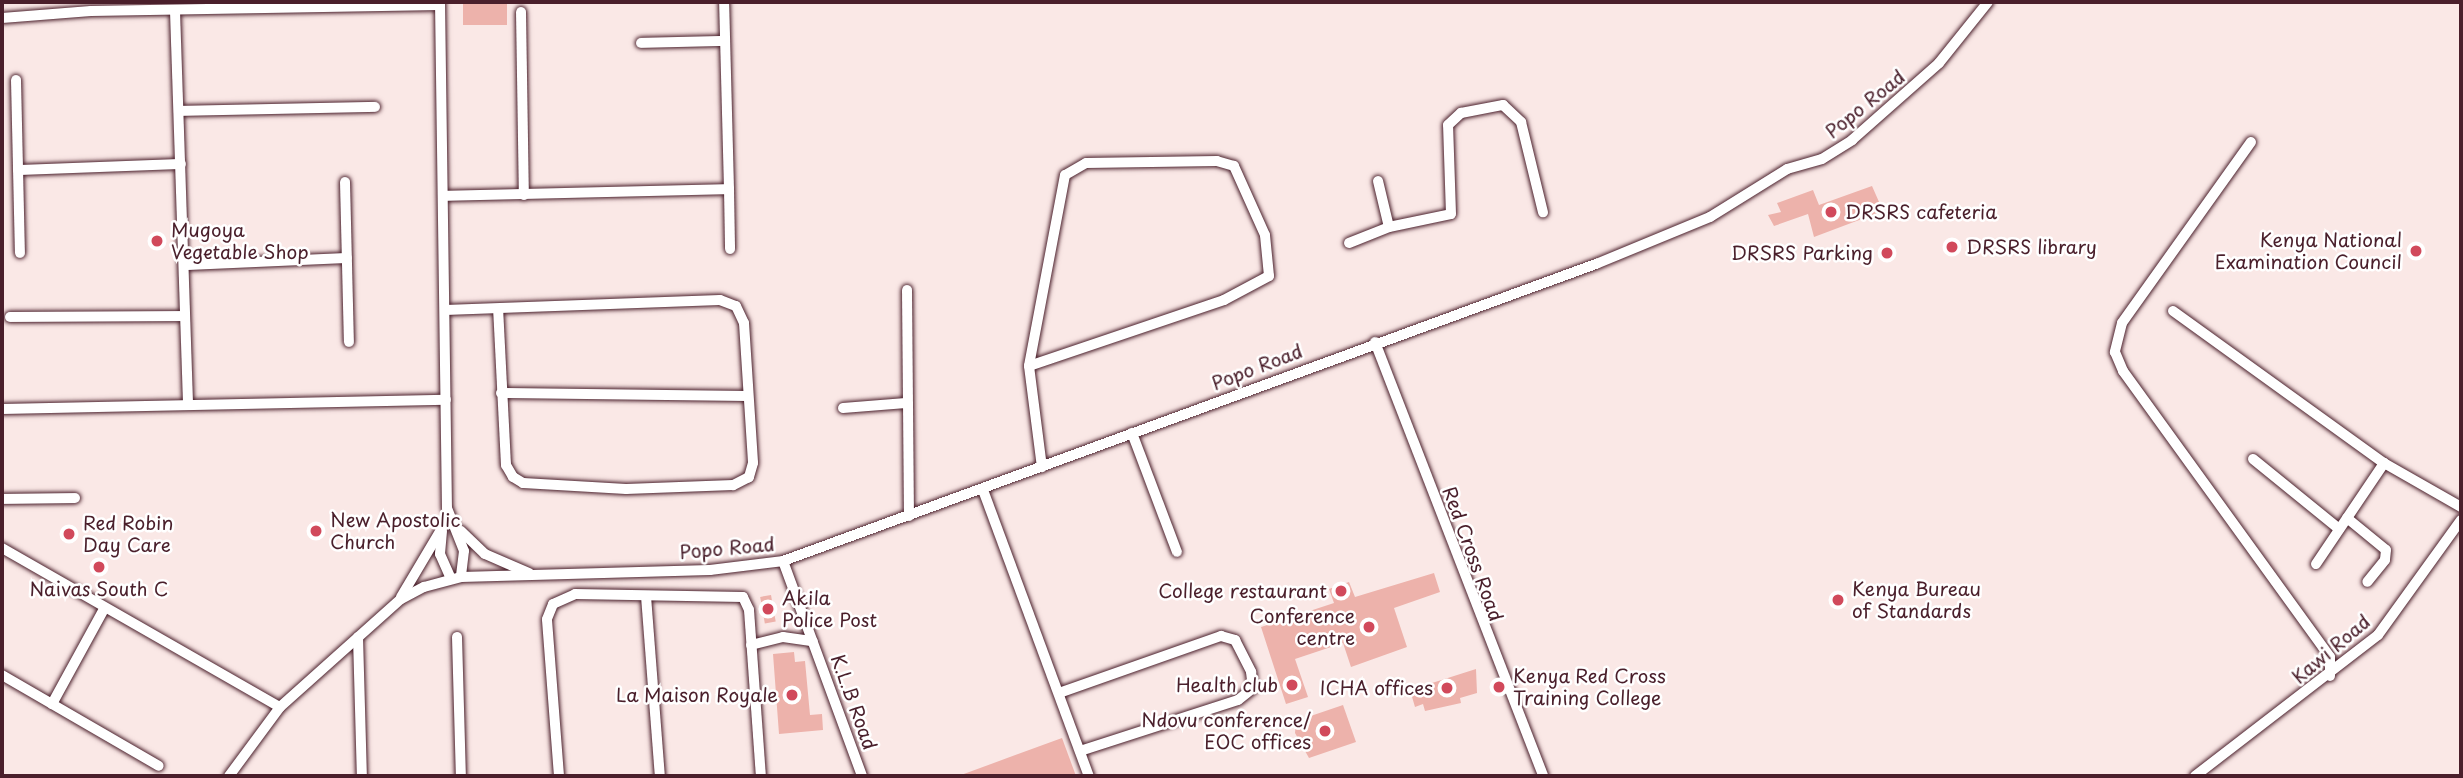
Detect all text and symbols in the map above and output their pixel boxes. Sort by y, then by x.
street label: Popo Road [1821,65,1909,143]
place label: DRSRS cafeteria [1845,201,1998,223]
marker: DRSRS cafeteria [1823,204,1839,220]
place label: Mugoya Vegetable Shop [171,219,309,263]
place label: Kenya National Examination Council [2214,229,2402,273]
marker: Mugoya Vegetable Shop [149,233,165,249]
place label: DRSRS library [1966,236,2099,258]
marker: DRSRS library [1944,239,1960,255]
place label: DRSRS Parking [1729,242,1873,264]
marker: Kenya National Examination Council [2408,243,2424,259]
marker: DRSRS Parking [1879,245,1895,261]
street label: Popo Road [1208,339,1306,395]
street label: Red Cross Road [1438,483,1508,625]
place label: New Apostolic Church [330,509,460,553]
place label: Red Robin Day Care [83,512,175,556]
marker: New Apostolic Church [308,523,324,539]
marker: Red Robin Day Care [61,526,77,542]
street label: Popo Road [678,532,776,564]
marker: Naivas South C [91,559,107,575]
place label: Naivas South C [29,578,169,600]
place label: Kenya Bureau of Standards [1852,578,1982,622]
place label: College restaurant [1157,580,1327,602]
marker: College restaurant [1333,583,1349,599]
place label: Akila Police Post [782,587,878,631]
marker: Kenya Bureau of Standards [1830,592,1846,608]
marker: Akila Police Post [760,601,776,617]
place label: Conference centre [1250,605,1355,649]
street label: Kawi Road [2287,610,2375,688]
marker: Conference centre [1361,619,1377,635]
street label: K.L.B Road [826,651,882,753]
place label: Kenya Red Cross Training College [1513,665,1668,709]
place label: Health club [1174,674,1278,696]
marker: Health club [1284,677,1300,693]
place label: ICHA offices [1318,677,1433,699]
marker: Kenya Red Cross Training College [1491,679,1507,695]
marker: ICHA offices [1439,680,1455,696]
place label: La Maison Royale [615,684,778,706]
marker: La Maison Royale [784,687,800,703]
place label: Ndovu conference/ EOC offices [1139,709,1311,753]
marker: Ndovu conference/ EOC offices [1317,723,1333,739]

